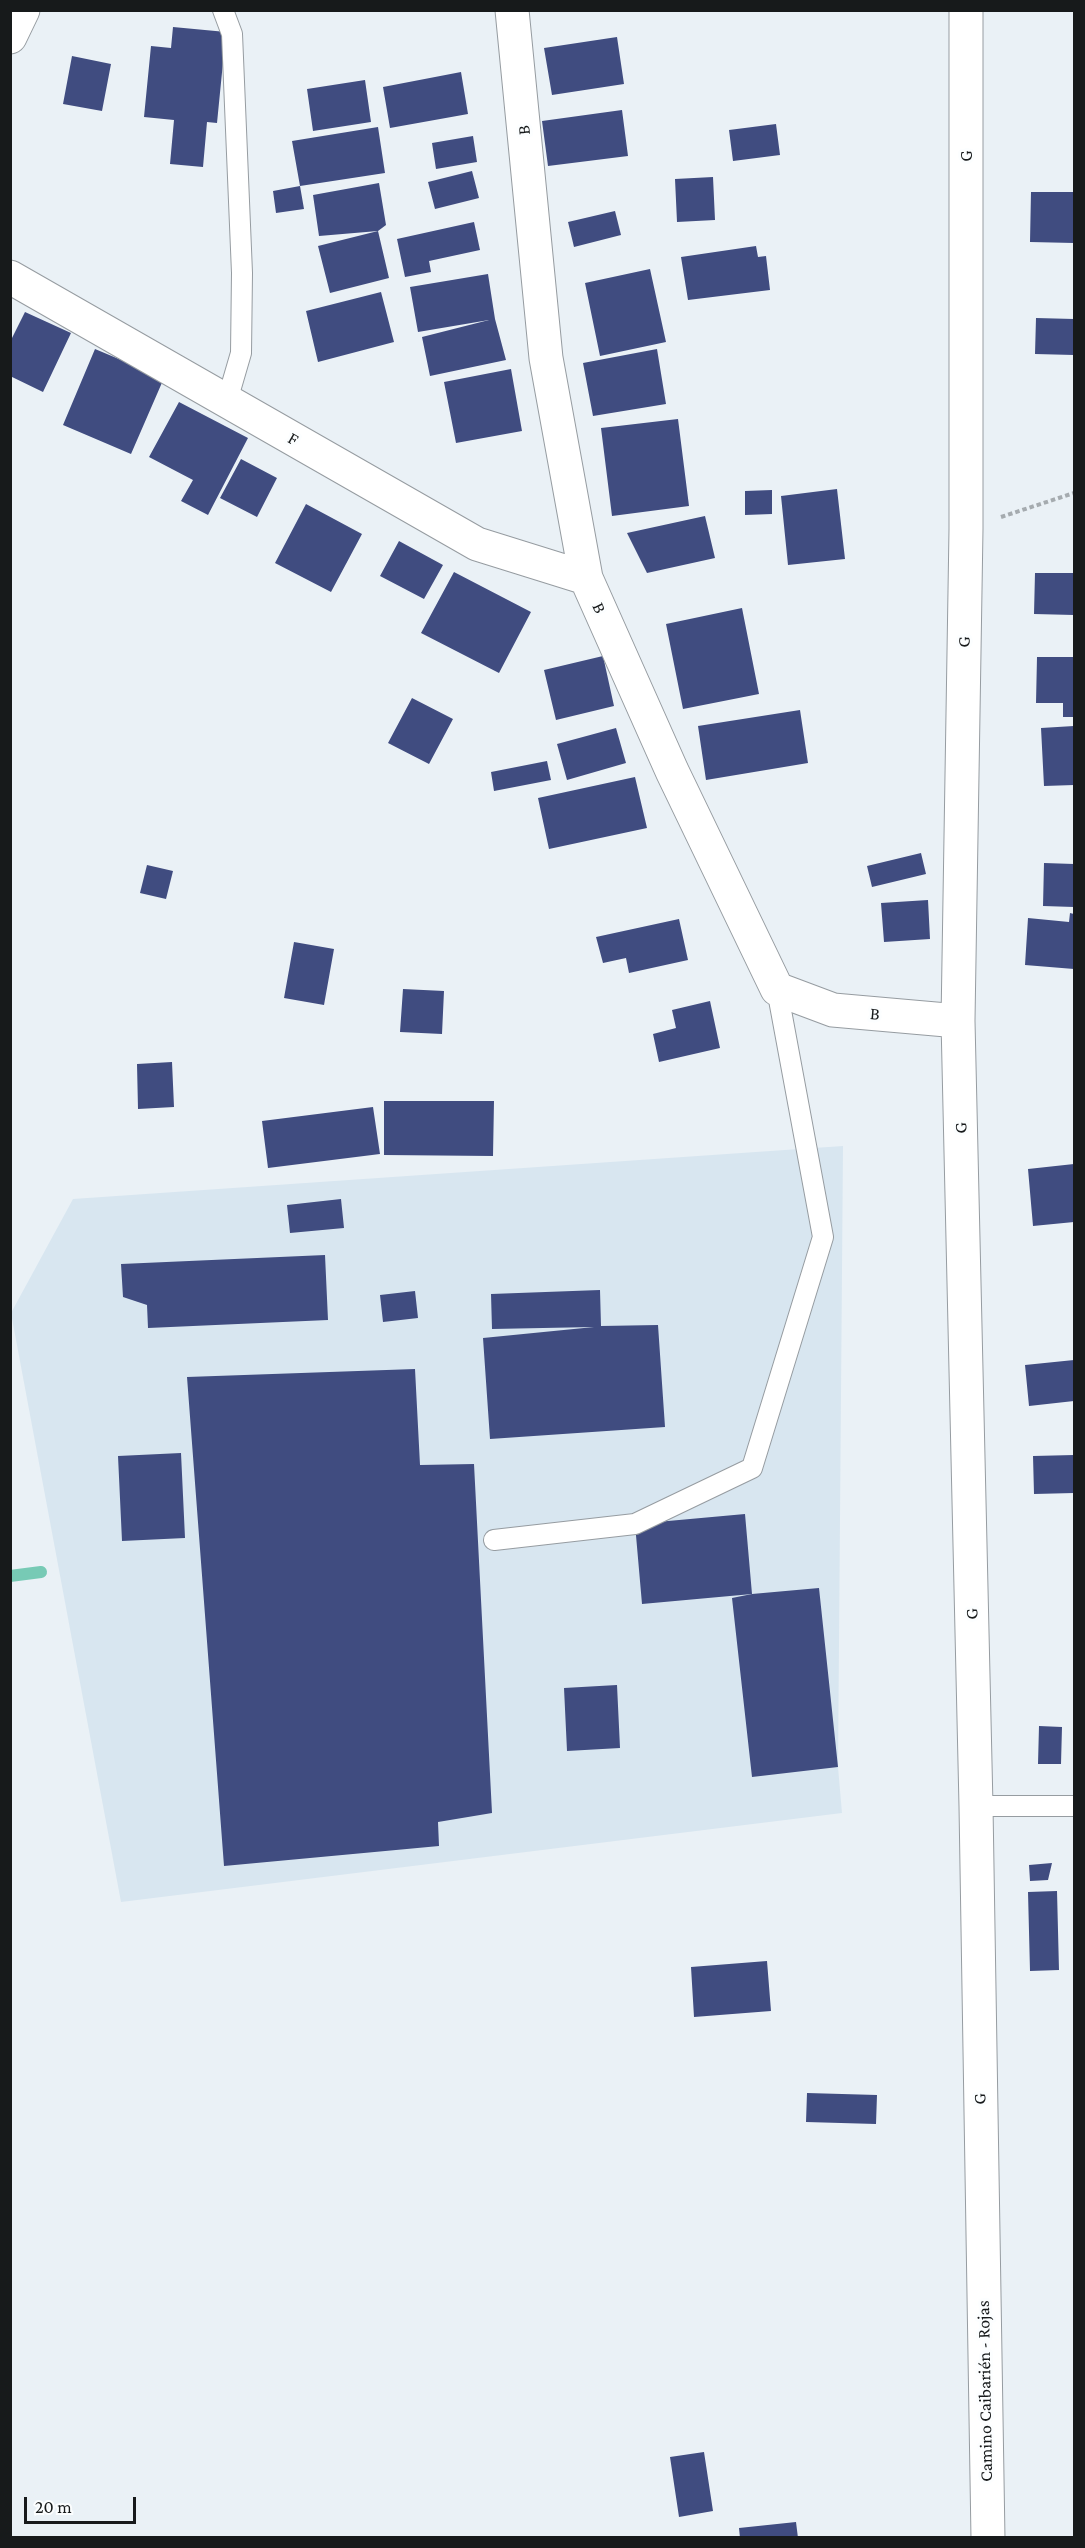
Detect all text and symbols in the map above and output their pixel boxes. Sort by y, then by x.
street label: B [513,124,535,136]
street label: G [955,150,977,162]
street label: F [284,427,302,451]
street label: B [587,599,611,617]
street label: G [953,636,975,648]
street label: B [869,1003,881,1025]
street label: G [950,1122,972,1134]
street label: G [961,1608,983,1620]
street label: G [969,2093,991,2105]
street label: Camino Caibarién - Rojas [973,2300,997,2482]
scale bar [27,2485,140,2523]
text: 20 m [35,2497,72,2517]

